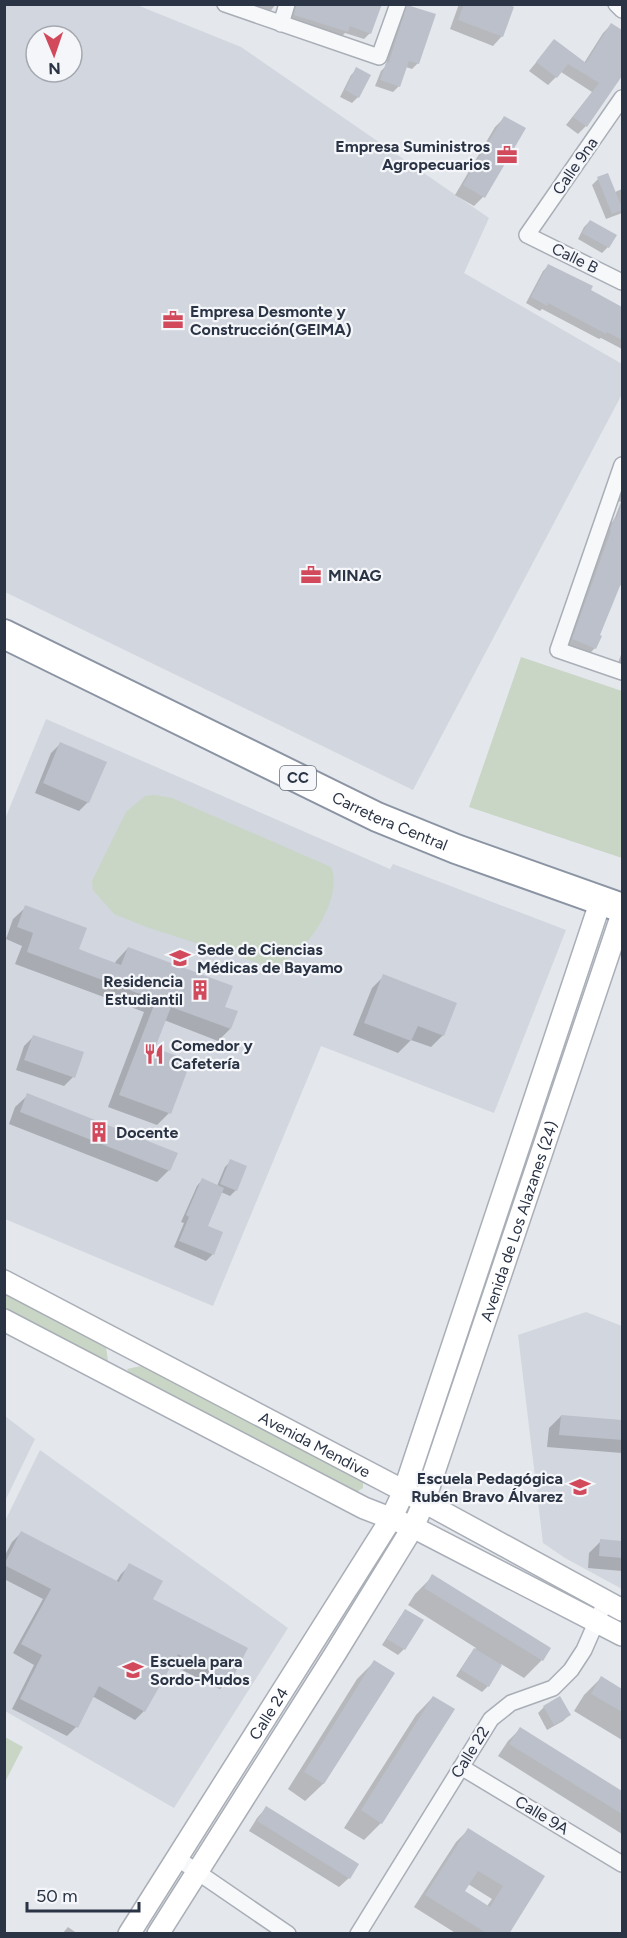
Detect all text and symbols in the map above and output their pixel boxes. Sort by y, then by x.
north arrow [24,24,84,84]
text: N [48,59,61,78]
street label: Calle 9na [548,134,602,198]
place label: Empresa Suministros Agropecuarios [335,137,491,174]
office icon: Empresa Suministros Agropecuarios [495,143,519,167]
street label: Calle B [549,239,601,277]
place label: Empresa Desmonte y Construcción(GElMA) [190,302,352,339]
office icon: Empresa Desmonte y Construcción(GElMA) [161,308,185,332]
office icon: MINAG [299,563,323,587]
place label: MINAG [328,566,382,585]
road number: CC [280,766,316,790]
street label: Carretera Central [329,787,451,854]
place label: Sede de Ciencias Médicas de Bayamo [197,940,343,977]
school or university icon: Sede de Ciencias Médicas de Bayamo [168,946,192,970]
place label: Residencia Estudiantil [103,972,183,1009]
building icon: Residencia Estudiantil [188,978,212,1002]
place label: Comedor y Cafetería [171,1036,253,1073]
restaurant icon: Comedor y Cafetería [142,1042,166,1066]
street label: Avenida de Los Alazanes (24) [476,1118,561,1324]
building icon: Docente [87,1120,111,1144]
place label: Docente [116,1123,178,1142]
street label: Avenida Mendive [256,1407,374,1481]
place label: Escuela Pedagógica Rubén Bravo Álvarez [411,1469,563,1506]
school or university icon: Escuela Pedagógica Rubén Bravo Álvarez [568,1475,592,1499]
place label: Escuela para Sordo-Mudos [150,1652,250,1689]
school or university icon: Escuela para Sordo-Mudos [121,1658,145,1682]
street label: Calle 24 [245,1683,292,1743]
street label: Calle 22 [447,1723,493,1781]
street label: Calle 9A [512,1792,572,1839]
scale bar [27,1875,140,1913]
text: 50 m [36,1885,78,1907]

